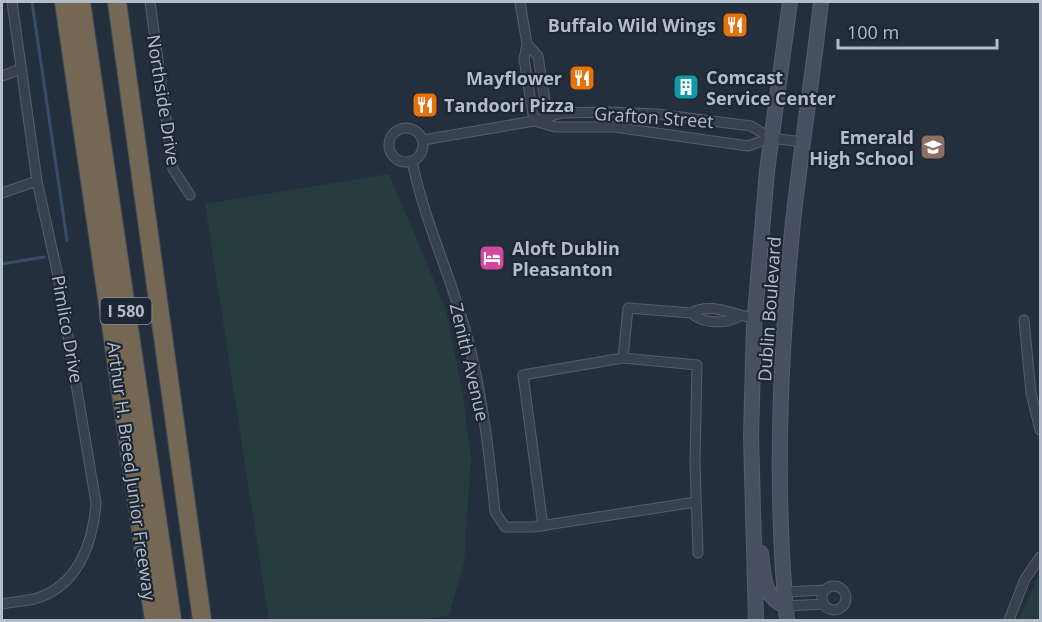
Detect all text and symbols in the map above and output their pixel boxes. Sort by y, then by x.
restaurant icon: Buffalo Wild Wings [720,10,750,40]
scale bar [838,12,997,50]
place label: Buffalo Wild Wings [548,13,716,37]
text: 100 m [847,20,899,44]
street label: Northside Drive [142,33,186,167]
restaurant icon: Mayflower [567,63,597,93]
place label: Comcast Service Center [706,65,836,110]
place label: Mayflower [466,66,562,90]
building icon: Comcast Service Center [671,72,701,102]
restaurant icon: Tandoori Pizza [410,90,440,120]
place label: Tandoori Pizza [444,93,574,117]
street label: Grafton Street [593,101,715,133]
place label: Emerald High School [809,125,914,170]
school or university icon: Emerald High School [918,132,948,162]
place label: Aloft Dublin Pleasanton [512,236,620,281]
street label: Dublin Boulevard [752,236,786,382]
hotel icon: Aloft Dublin Pleasanton [477,243,507,273]
street label: Pimlico Drive [47,273,89,385]
road number: I 580 [100,298,152,324]
street label: Zenith Avenue [445,300,495,424]
street label: Arthur H. Breed Junior Freeway [102,340,162,603]

